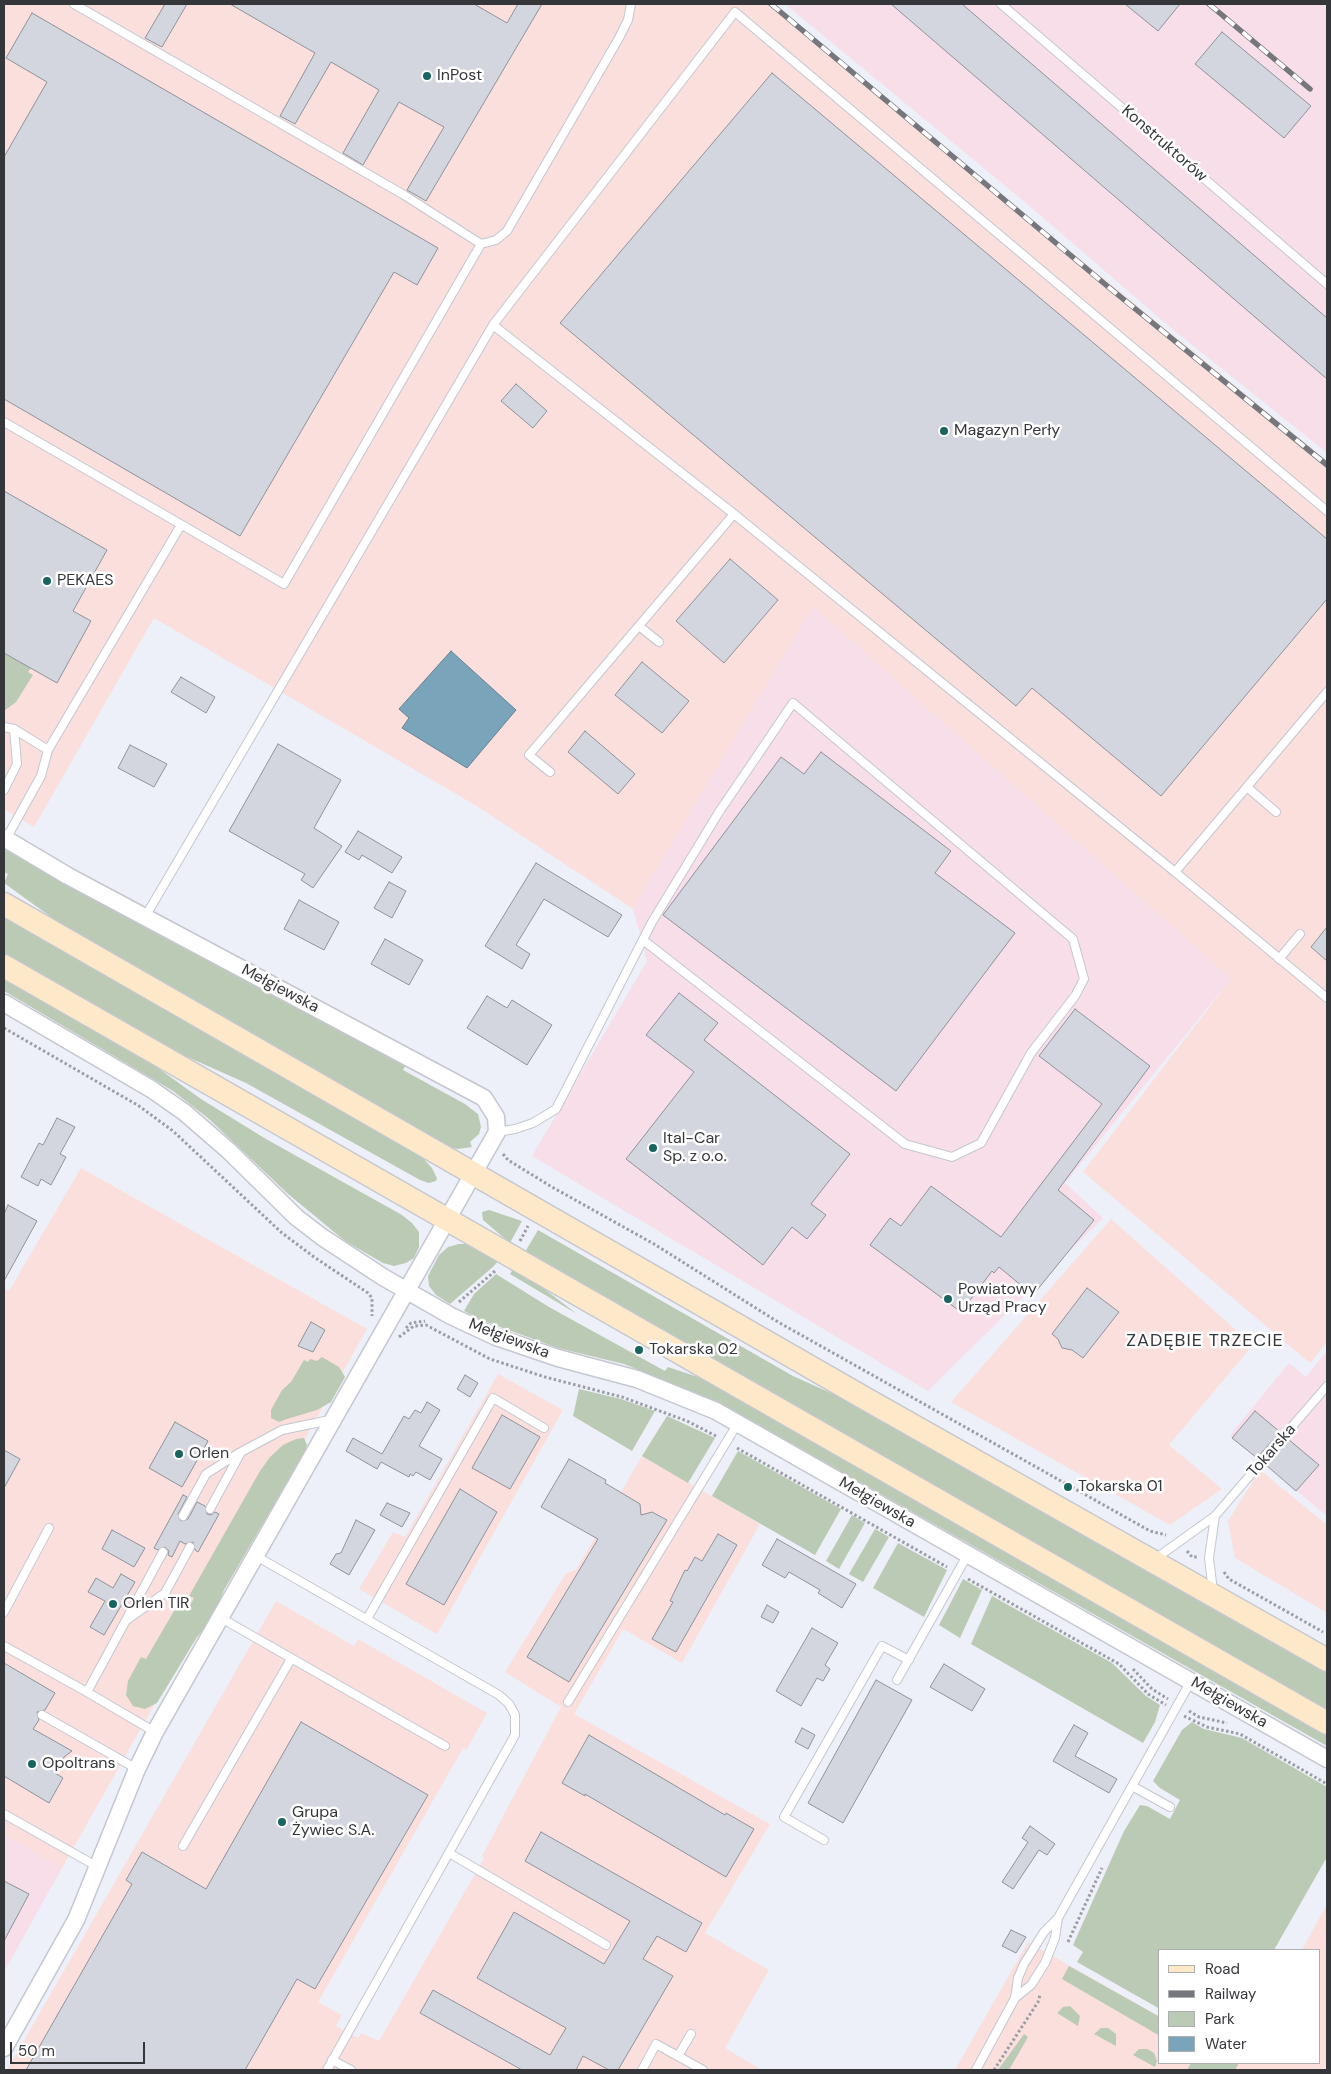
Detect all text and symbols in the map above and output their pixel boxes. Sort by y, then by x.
place label: InPost [437,66,482,86]
marker: InPost [421,70,433,82]
street label: Konstruktorów [1117,102,1211,186]
place label: Magazyn Perły [954,421,1060,441]
marker: Magazyn Perły [938,425,950,437]
place label: PEKAES [57,571,114,591]
marker: PEKAES [41,575,53,587]
street label: Mełgiewska [238,961,322,1017]
place label: Ital-Car Sp. z o.o. [663,1129,727,1167]
marker: Ital-Car Sp. z o.o. [647,1142,659,1154]
place label: Powiatowy Urząd Pracy [958,1280,1047,1318]
marker: Powiatowy Urząd Pracy [942,1293,954,1305]
street label: Mełgiewska [466,1315,552,1363]
district label: ZADĘBIE TRZECIE [1124,1330,1286,1352]
place label: Tokarska 02 [649,1340,738,1360]
marker: Tokarska 02 [633,1344,645,1356]
street label: Tokarska [1244,1420,1300,1482]
place label: Orlen [189,1444,229,1464]
marker: Orlen [173,1448,185,1460]
street label: Mełgiewska [835,1473,919,1533]
place label: Tokarska 01 [1078,1477,1163,1497]
marker: Tokarska 01 [1062,1481,1074,1493]
place label: Orlen TIR [123,1594,190,1614]
marker: Orlen TIR [107,1598,119,1610]
street label: Mełgiewska [1187,1673,1271,1733]
place label: Opoltrans [42,1754,116,1774]
marker: Opoltrans [26,1758,38,1770]
place label: Grupa Żywiec S.A. [292,1803,374,1841]
marker: Grupa Żywiec S.A. [276,1816,288,1828]
legend [1158,1949,1321,2064]
text: Road [1205,1959,1240,1979]
text: Railway [1205,1984,1256,2004]
text: Park [1205,2009,1235,2029]
scale bar [12,2032,148,2064]
text: Water [1205,2034,1246,2054]
text: 50 m [18,2041,55,2061]

